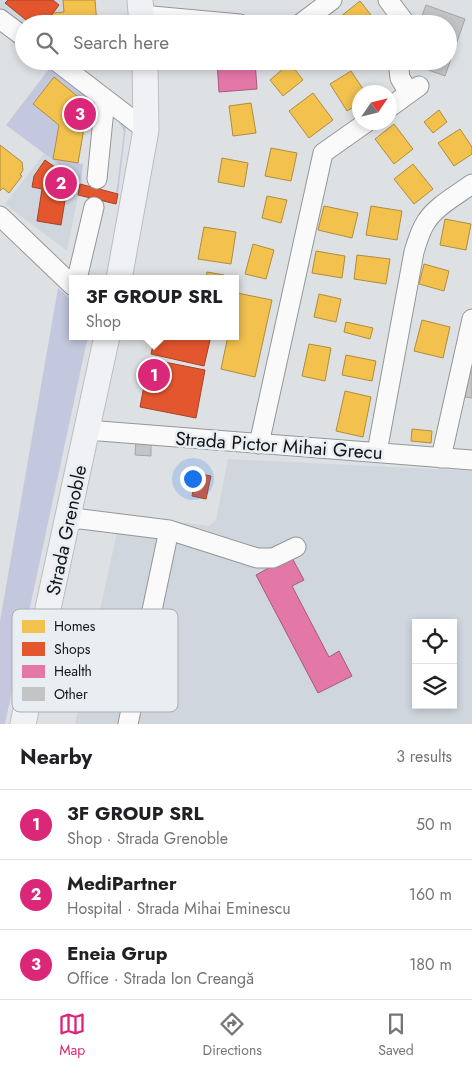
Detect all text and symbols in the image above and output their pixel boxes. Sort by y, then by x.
search box [15,15,457,70]
icon: search [33,29,61,57]
text: Search here [73,29,169,56]
north arrow [352,85,397,130]
pin: 3 [64,95,96,133]
pin: 2 [45,164,77,202]
popup [69,275,239,340]
text: 3F GROUP SRL [86,283,222,310]
text: Shop [86,310,121,333]
pin: 1 [138,356,170,394]
street label: Strada Pictor Mihai Grecu [174,425,384,466]
street label: Strada Grenoble [40,462,93,598]
your location [180,466,206,492]
legend [12,609,178,712]
text: Homes [54,616,96,636]
map controls [412,619,457,709]
button: locate [412,619,457,664]
text: Shops [54,639,91,659]
text: Health [54,661,92,681]
button: layers [412,664,457,709]
text: Other [54,684,88,704]
text: Nearby [20,742,92,772]
text: 3 results [396,745,452,768]
text: 3F GROUP SRL [67,800,203,827]
text: 1 [32,813,40,836]
text: 50 m [416,813,452,836]
text: Shop · Strada Grenoble [67,827,228,850]
text: MediPartner [67,870,177,897]
text: 2 [31,883,41,906]
text: 160 m [409,883,452,906]
text: Hospital · Strada Mihai Eminescu [67,897,291,920]
text: Eneia Grup [67,940,167,967]
text: 3 [31,953,41,976]
text: 180 m [409,953,452,976]
text: Office · Strada Ion Creangă [67,967,254,990]
tab: Map [58,1010,86,1060]
tab: Directions [203,1010,262,1060]
tab: Saved [378,1010,414,1060]

